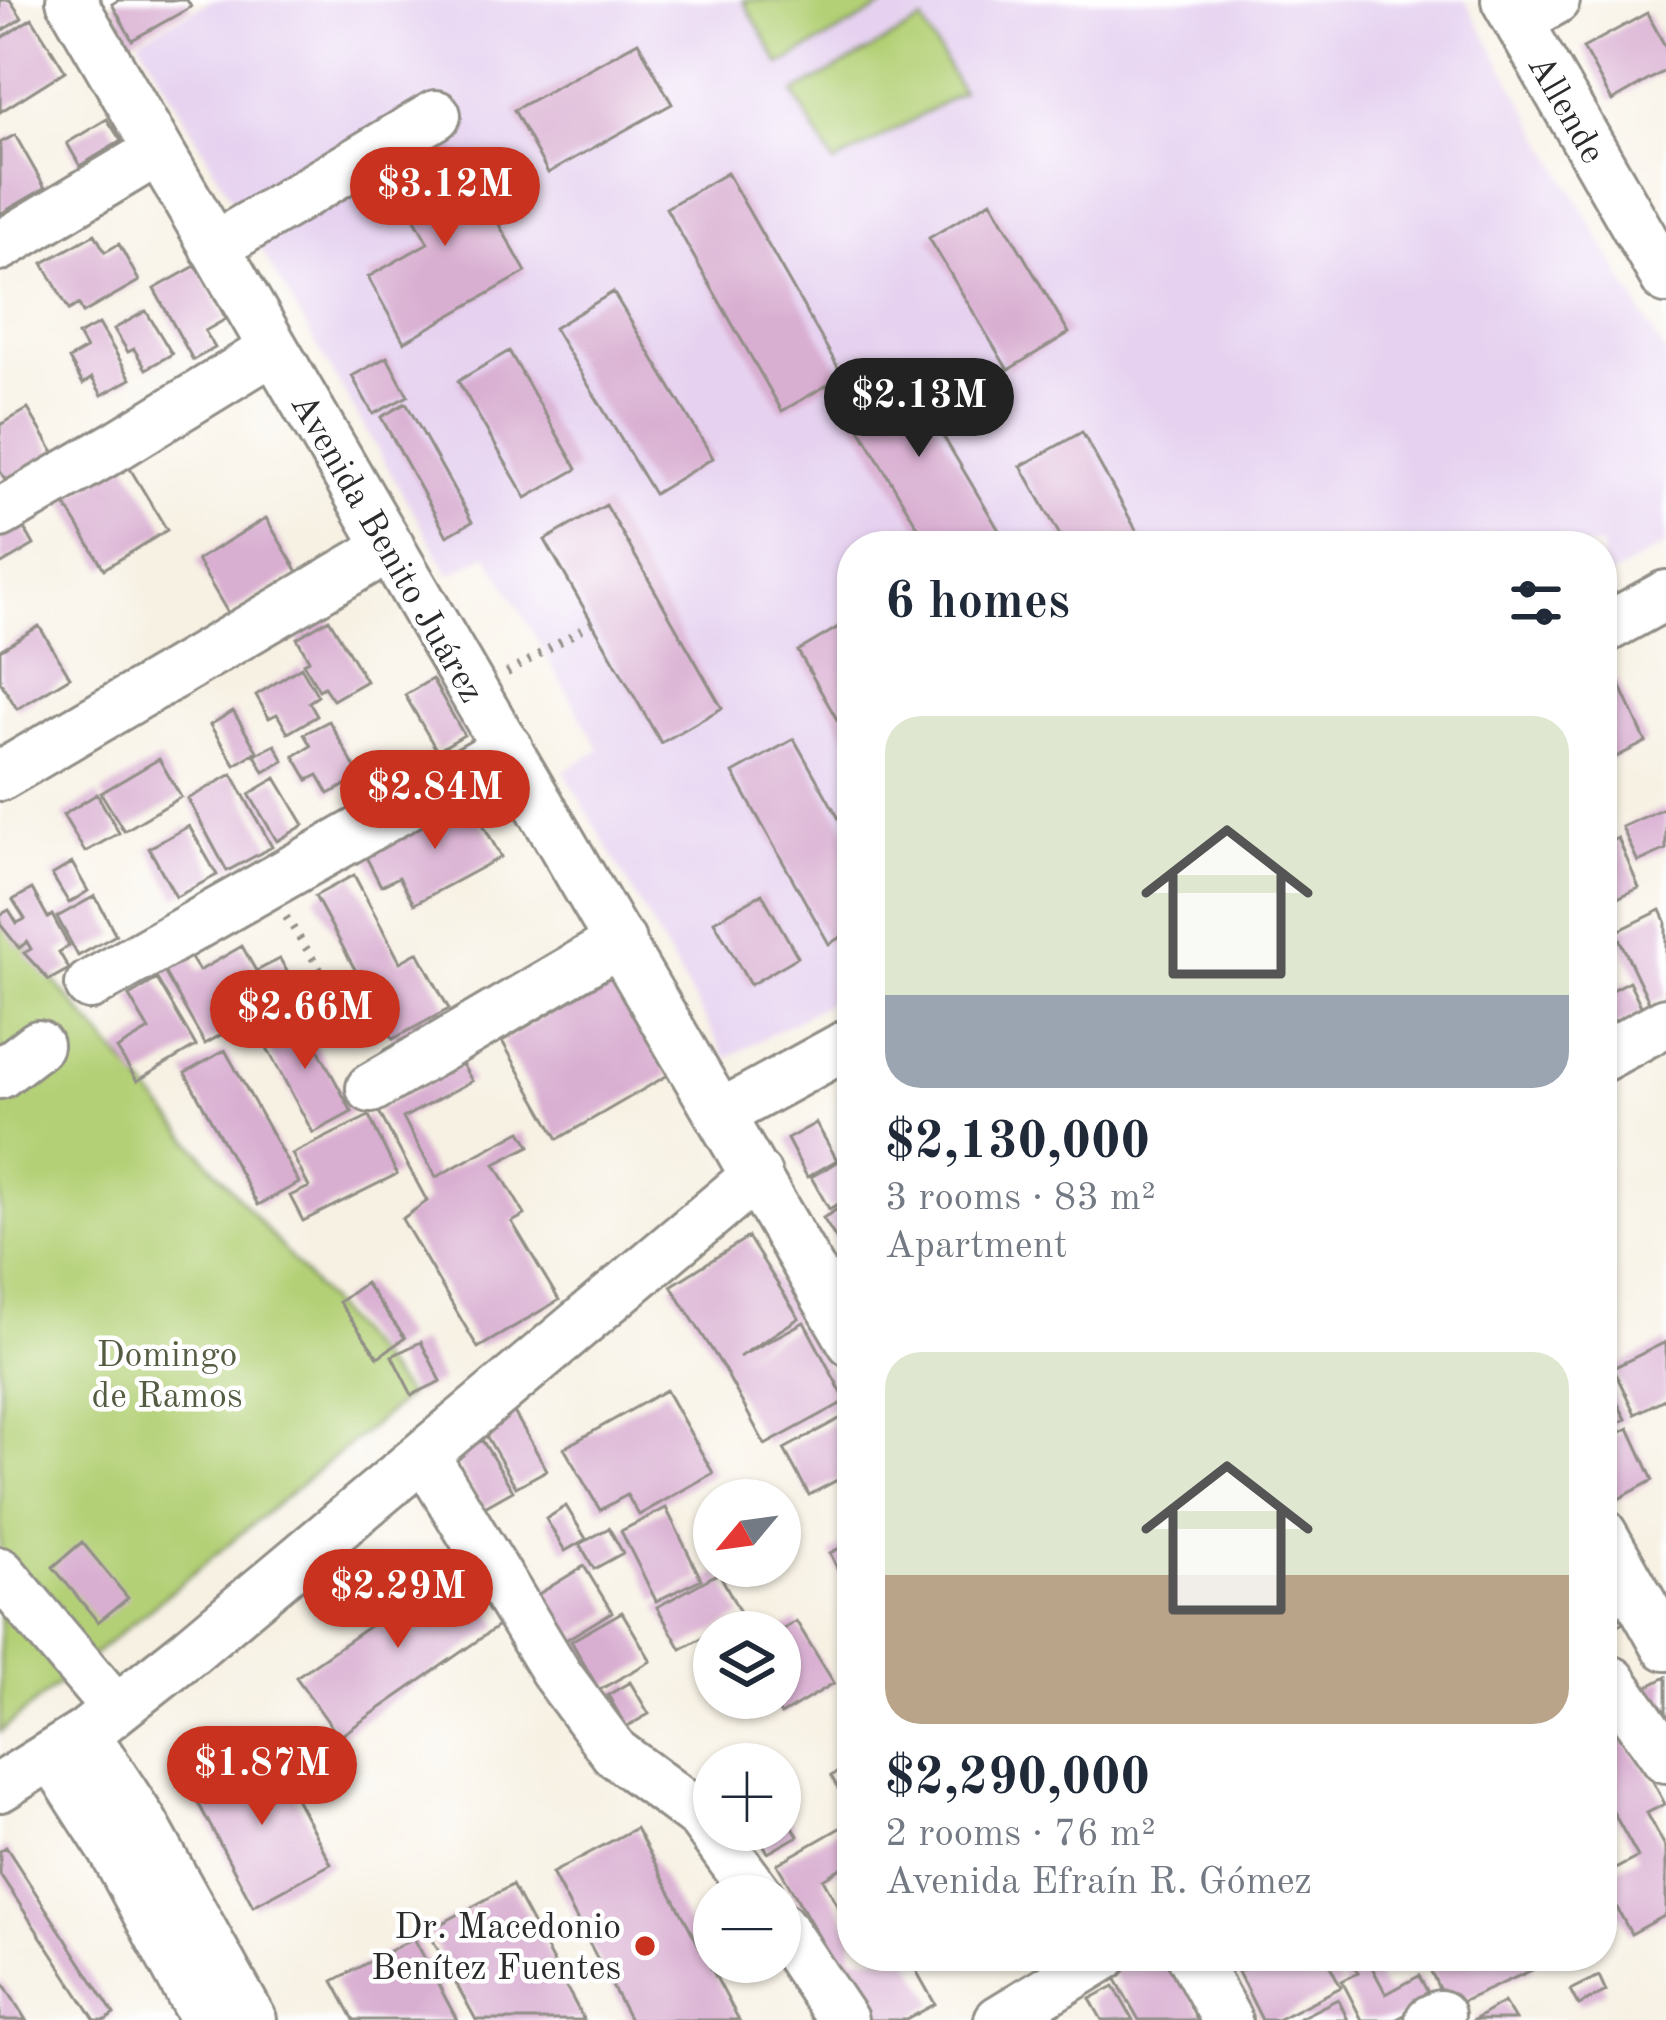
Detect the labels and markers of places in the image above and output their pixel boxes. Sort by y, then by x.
pin: $3.12M [347,147,543,249]
pin: $2.13M [821,358,1017,460]
pin: $2.84M [337,750,533,852]
pin: $2.66M [207,970,403,1072]
pin: $2.29M [300,1549,496,1651]
pin: $1.87M [164,1726,360,1828]
place label: Dr. Macedonio Benítez Fuentes [371,1911,621,1988]
marker: Dr. Macedonio Benítez Fuentes [632,1933,658,1959]

